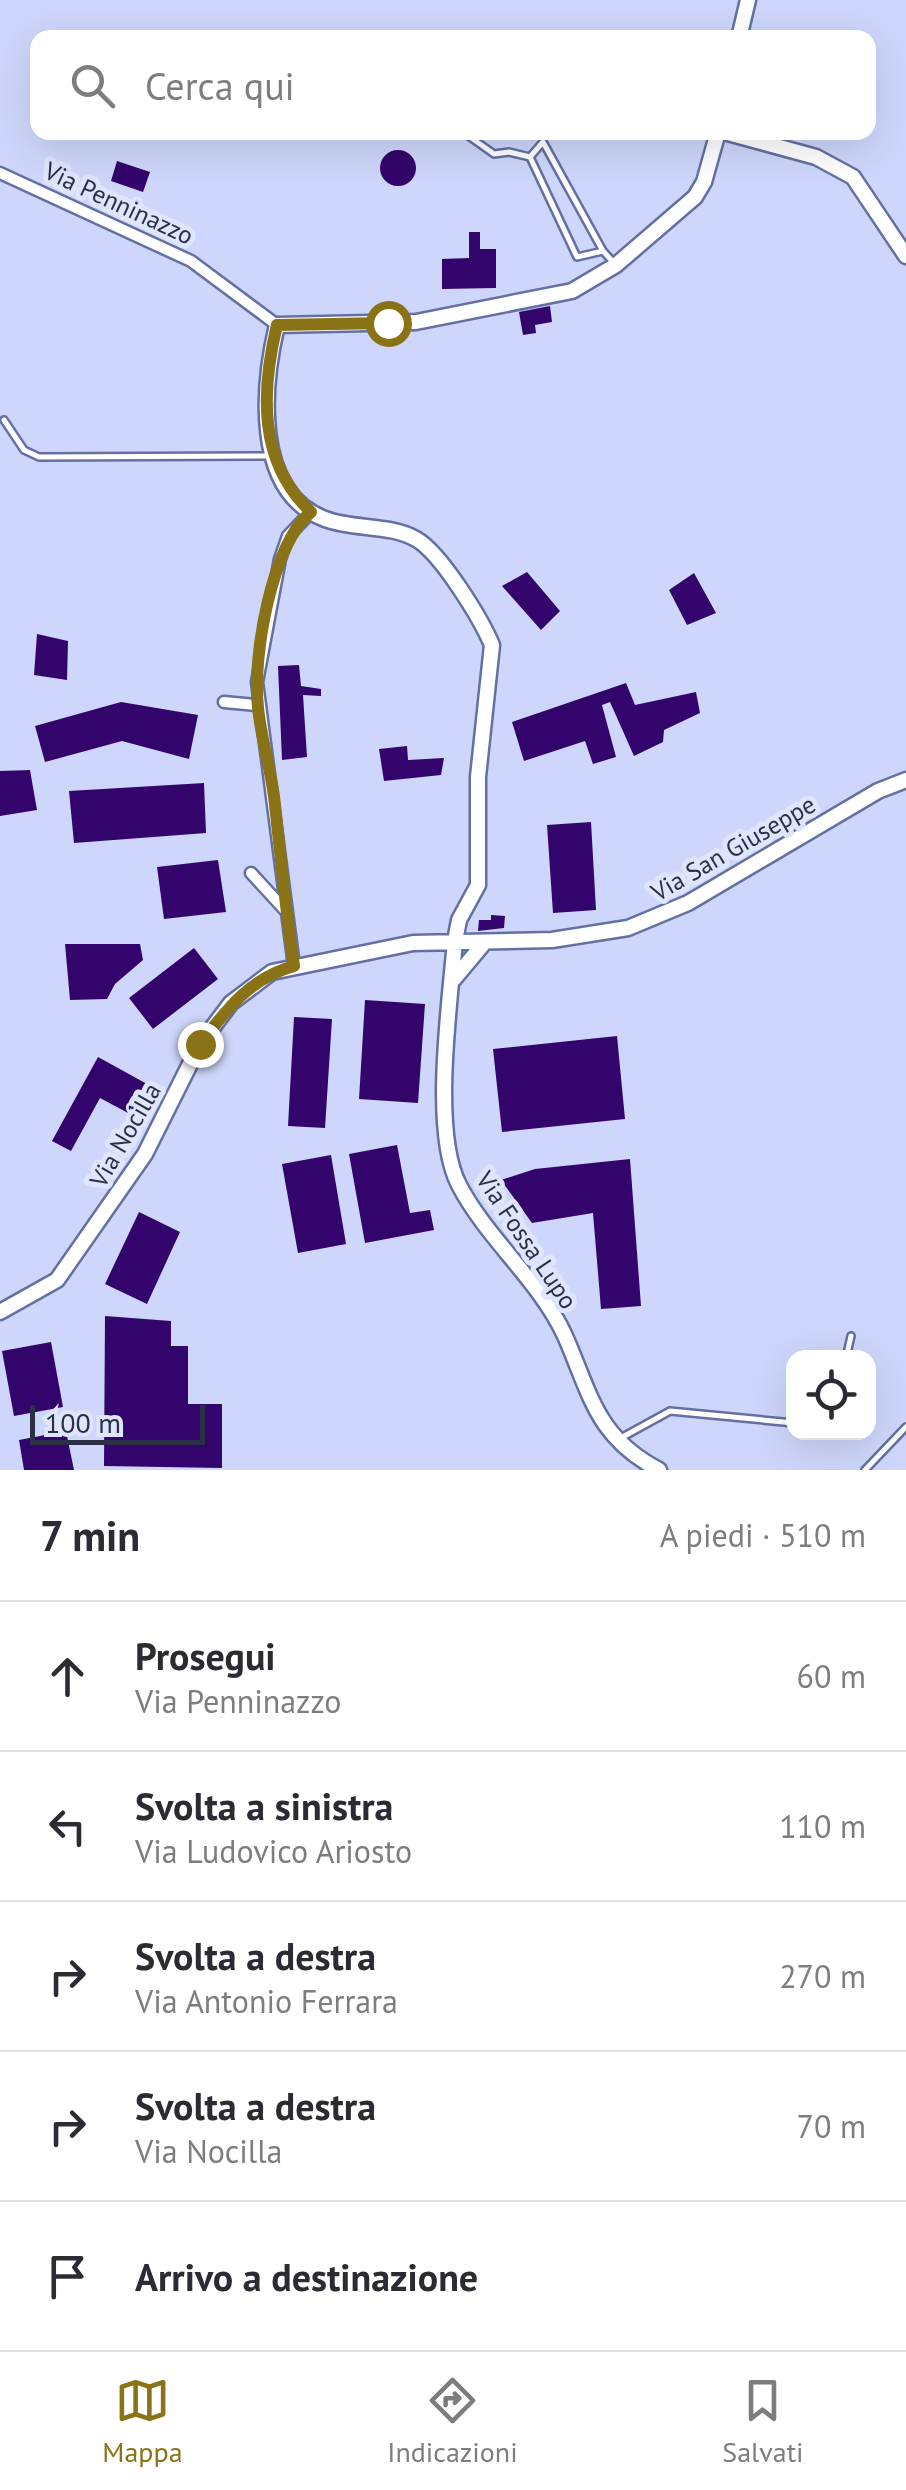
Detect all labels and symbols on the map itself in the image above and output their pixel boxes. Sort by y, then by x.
street label: Via Penninazzo [38,154,199,252]
route start [366,301,412,347]
street label: Via San Giuseppe [644,788,821,908]
route end [178,1022,224,1068]
street label: Via Nocilla [82,1077,168,1194]
street label: Via Fossa Lupo [469,1164,585,1315]
scale bar [30,1400,205,1444]

